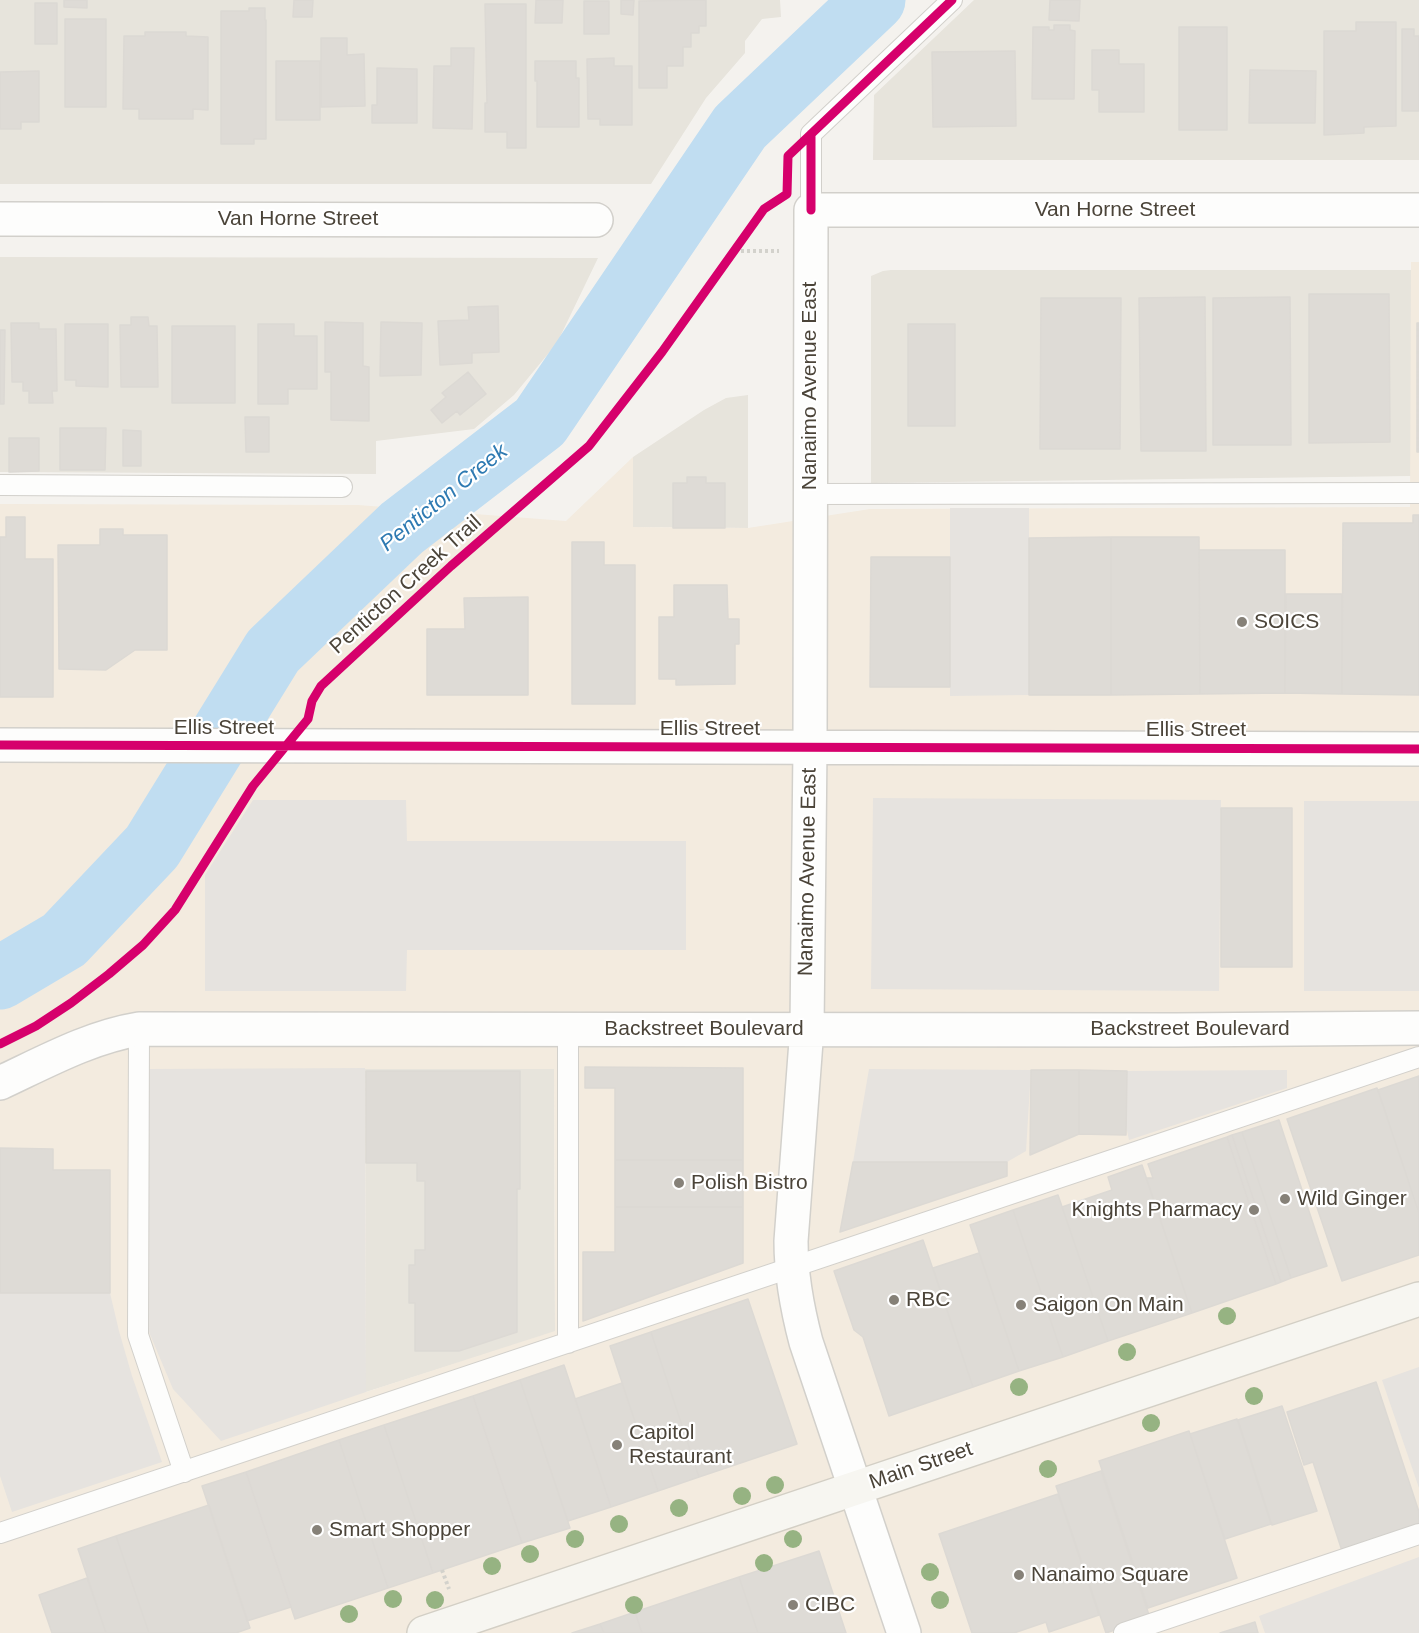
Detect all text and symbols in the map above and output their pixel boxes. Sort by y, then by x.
street label: Van Horne Street [1035,197,1195,223]
street label: Van Horne Street [218,206,378,232]
street label: Nanaimo Avenue East [797,282,823,490]
water label: Penticton Creek [375,438,513,558]
street label: Penticton Creek Trail [325,510,487,660]
place label: SOICS [1254,609,1319,635]
marker: SOICS [1235,615,1249,629]
street label: Ellis Street [174,715,274,741]
street label: Ellis Street [660,716,760,742]
street label: Ellis Street [1146,717,1246,743]
street label: Nanaimo Avenue East [794,768,822,976]
street label: Backstreet Boulevard [604,1016,804,1042]
street label: Backstreet Boulevard [1090,1016,1290,1042]
place label: Polish Bistro [691,1170,808,1196]
marker: Polish Bistro [672,1176,686,1190]
place label: Wild Ginger [1297,1186,1407,1212]
marker: Wild Ginger [1278,1192,1292,1206]
place label: Knights Pharmacy [1072,1197,1242,1223]
marker: Knights Pharmacy [1247,1203,1261,1217]
place label: RBC [906,1287,950,1313]
place label: Saigon On Main [1033,1292,1184,1318]
marker: RBC [887,1293,901,1307]
marker: Saigon On Main [1014,1298,1028,1312]
place label: Capitol Restaurant [629,1420,732,1470]
street label: Main Street [866,1437,976,1495]
marker: Capitol Restaurant [610,1438,624,1452]
place label: Smart Shopper [329,1517,470,1543]
marker: Smart Shopper [310,1523,324,1537]
place label: Nanaimo Square [1031,1562,1189,1588]
marker: Nanaimo Square [1012,1568,1026,1582]
place label: CIBC [805,1592,855,1618]
marker: CIBC [786,1598,800,1612]

